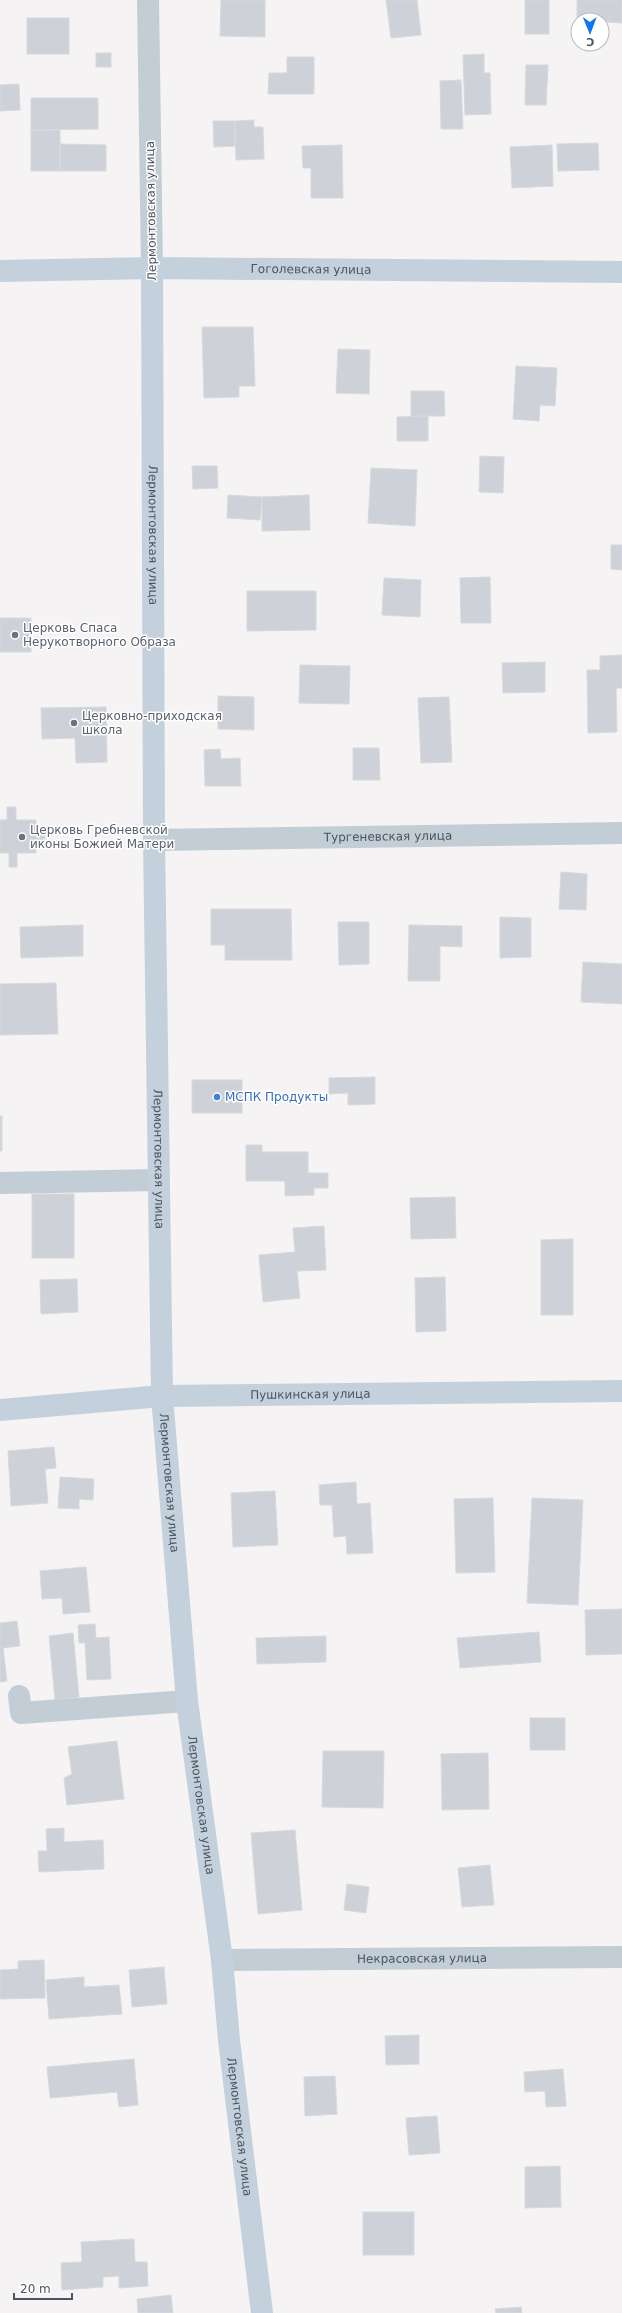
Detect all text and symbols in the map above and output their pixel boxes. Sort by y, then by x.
north arrow [570,12,610,52]
text: С [586,35,594,48]
street label: Лермонтовская улица [143,141,159,281]
street label: Гоголевская улица [250,262,371,277]
street label: Лермонтовская улица [146,465,160,605]
place label: Церковь Спаса Нерукотворного Образа [23,621,176,649]
marker: Церковь Спаса Нерукотворного Образа [10,630,20,640]
place label: Церковно-приходская школа [82,709,222,737]
marker: Церковно-приходская школа [69,718,79,728]
place label: Церковь Гребневской иконы Божией Матери [30,823,174,851]
street label: Тургеневская улица [323,829,452,844]
marker: Церковь Гребневской иконы Божией Матери [17,832,27,842]
street label: Лермонтовская улица [151,1089,167,1229]
place label: МСПК Продукты [225,1090,328,1104]
marker: МСПК Продукты [212,1092,222,1102]
street label: Пушкинская улица [250,1387,371,1402]
street label: Лермонтовская улица [156,1412,182,1553]
street label: Лермонтовская улица [185,1735,217,1875]
street label: Некрасовская улица [357,1951,487,1966]
street label: Лермонтовская улица [224,2056,255,2197]
scale bar [14,2275,72,2301]
text: 20 m [20,2282,51,2296]

